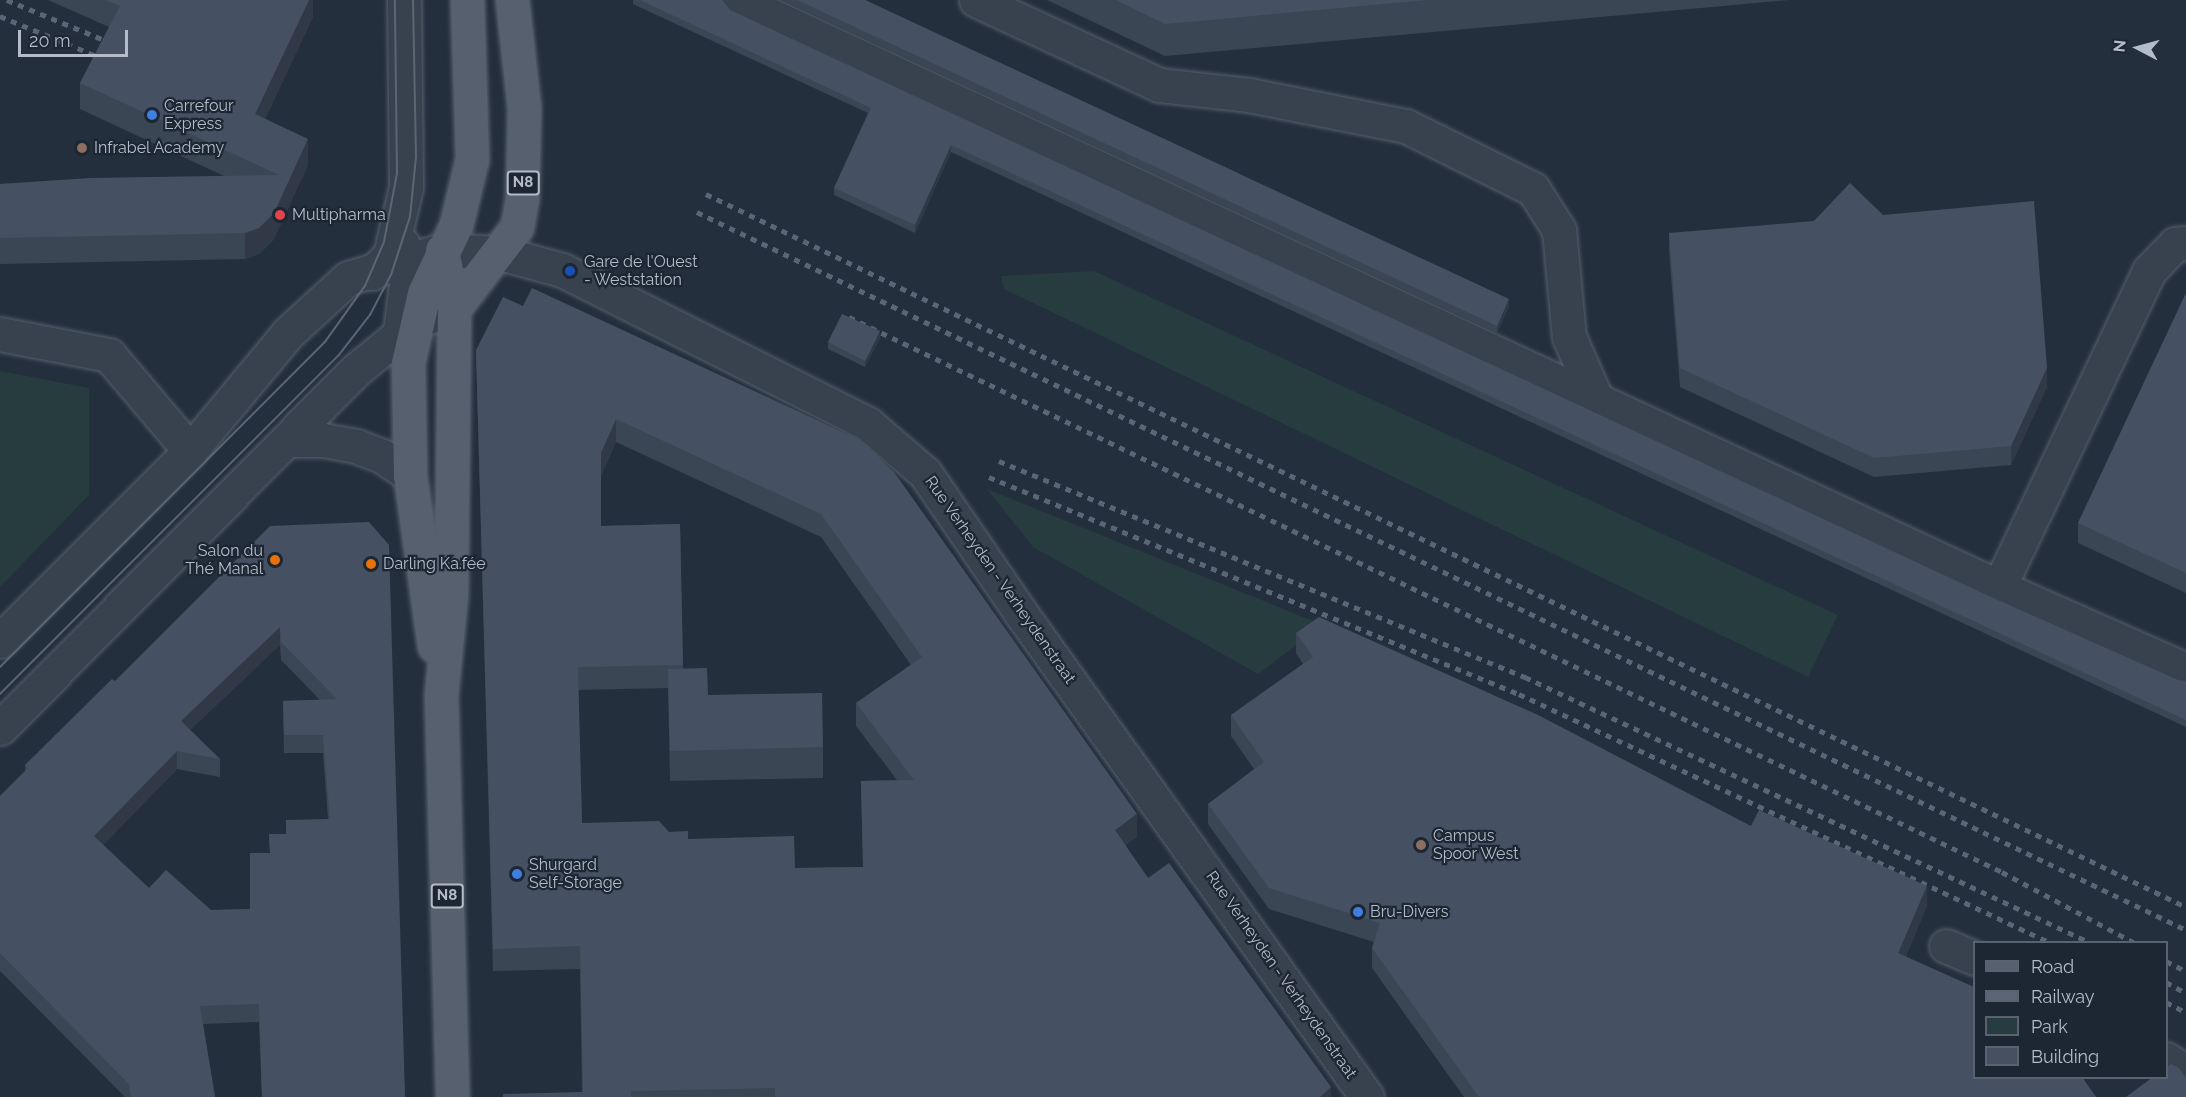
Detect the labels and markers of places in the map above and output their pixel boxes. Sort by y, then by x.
place label: Carrefour Express [164,96,234,134]
marker: Carrefour Express [145,108,159,122]
place label: Infrabel Academy [94,138,225,158]
marker: Infrabel Academy [75,141,89,155]
place label: Multipharma [292,205,386,225]
marker: Multipharma [273,208,287,222]
place label: Gare de l'Ouest - Weststation [584,252,698,290]
marker: Gare de l'Ouest - Weststation [561,262,579,280]
place label: Salon du Thé Manal [185,541,263,579]
marker: Salon du Thé Manal [268,553,282,567]
place label: Darling Ka.fée [383,554,486,574]
marker: Darling Ka.fée [364,557,378,571]
place label: Campus Spoor West [1433,826,1519,864]
marker: Campus Spoor West [1414,838,1428,852]
place label: Shurgard Self-Storage [529,855,622,893]
marker: Shurgard Self-Storage [510,867,524,881]
place label: Bru-Divers [1370,902,1448,922]
marker: Bru-Divers [1351,905,1365,919]

